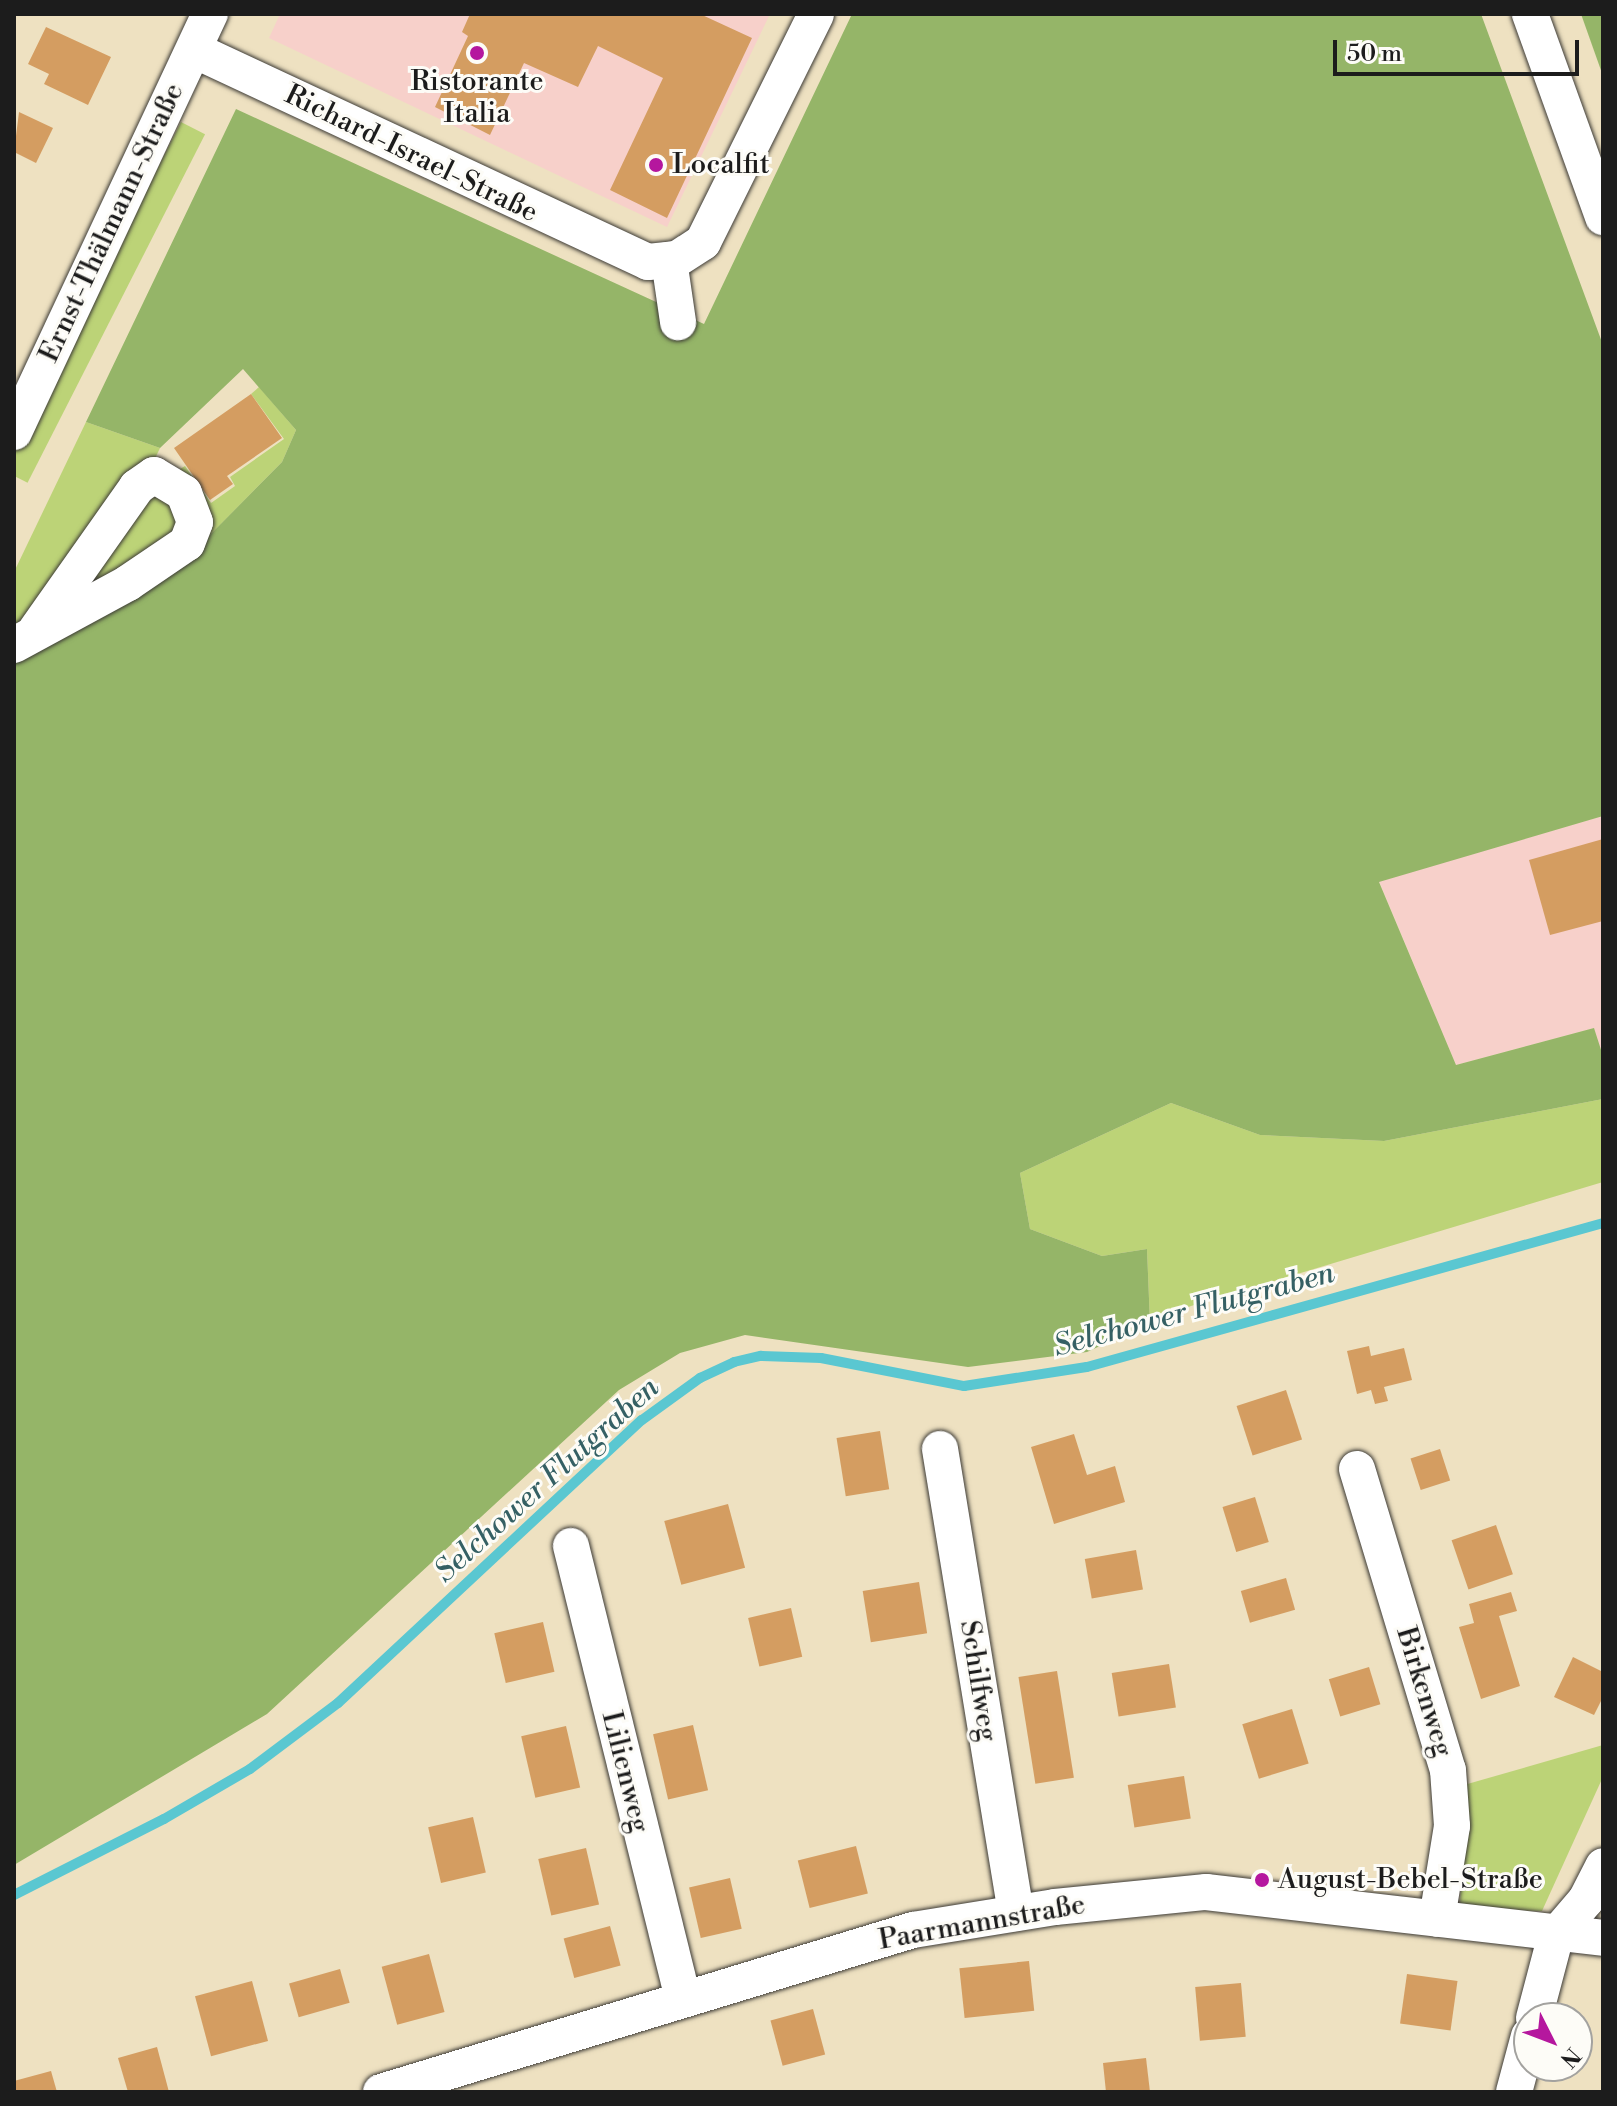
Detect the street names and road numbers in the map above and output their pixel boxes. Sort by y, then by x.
street label: Ernst-Thälmann-Straße [33,78,191,368]
street label: Richard-Israel-Straße [279,78,543,230]
street label: Schilfweg [952,1618,1004,1744]
street label: Birkenweg [1388,1623,1460,1761]
street label: Lilienweg [594,1708,656,1836]
street label: Paarmannstraße [876,1888,1088,1958]

